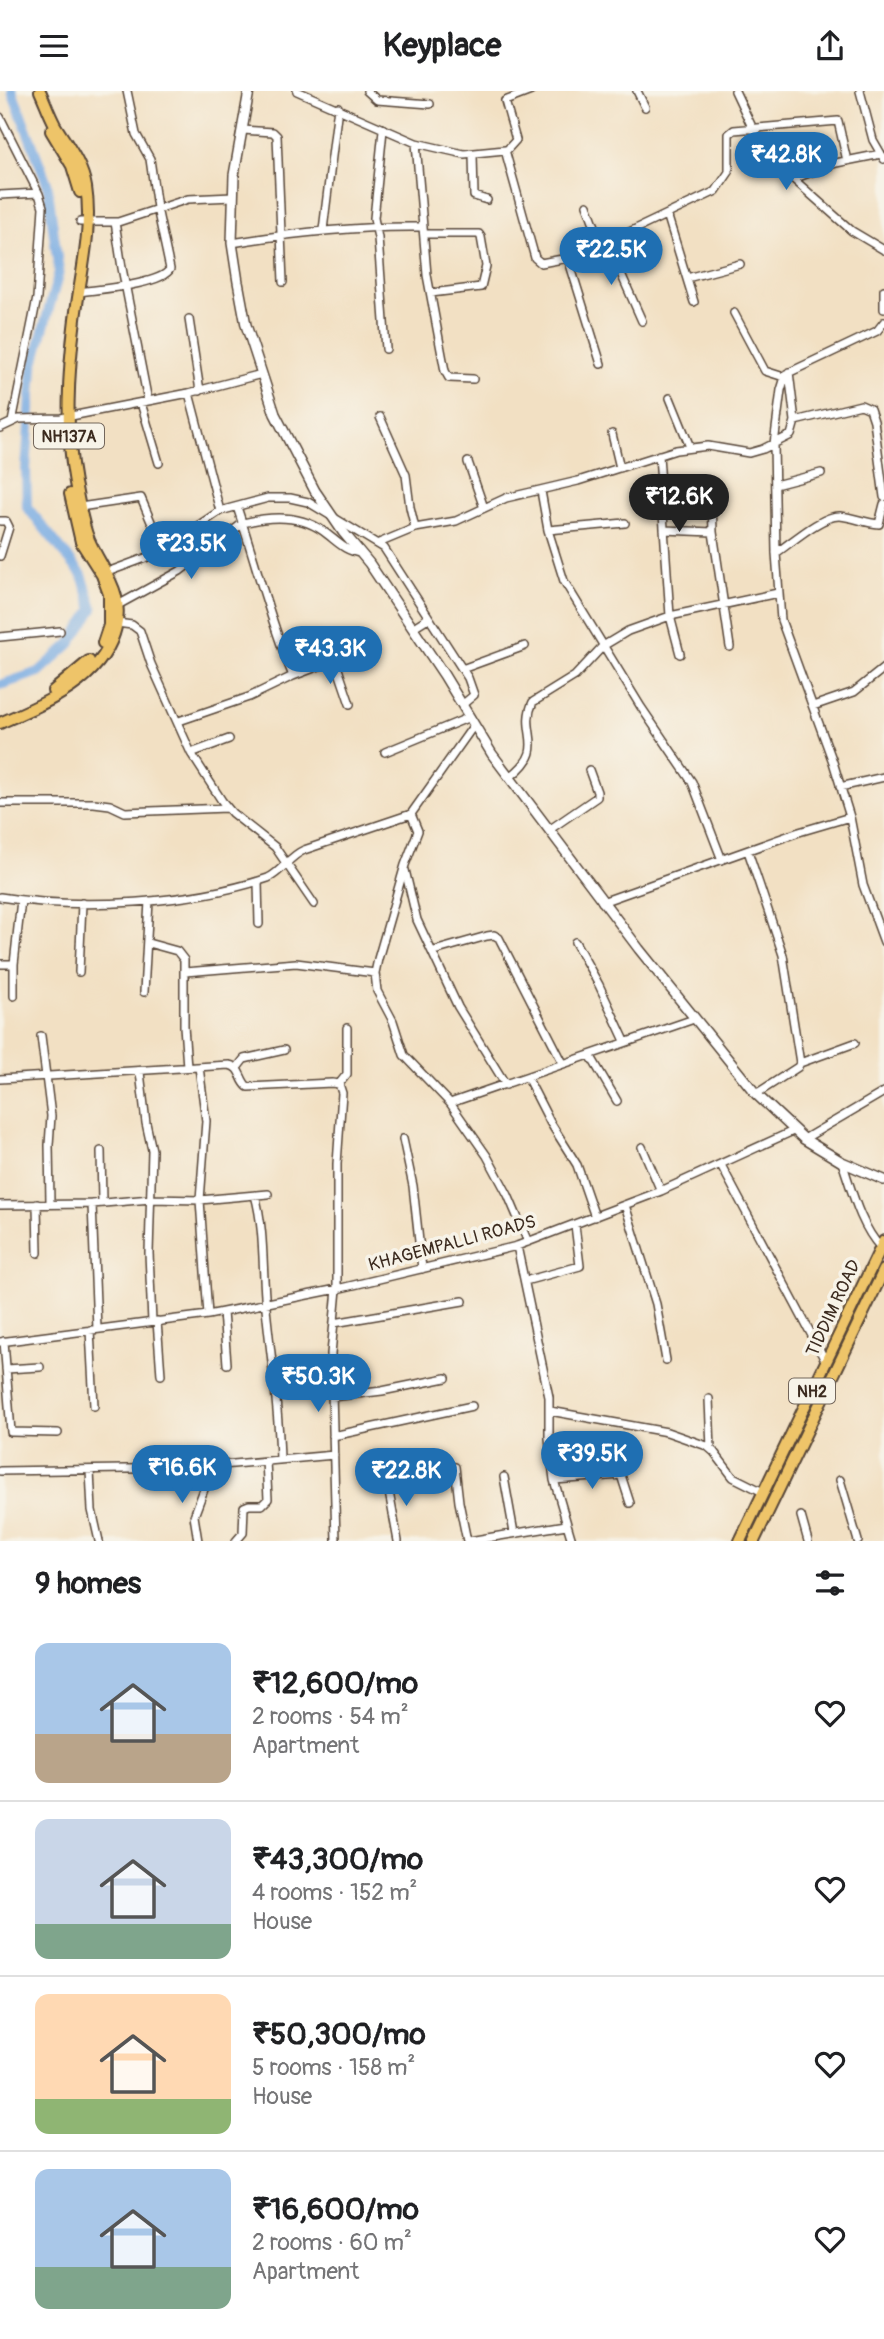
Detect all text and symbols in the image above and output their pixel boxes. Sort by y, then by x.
text: Keyplace [383,26,501,66]
icon: menu [35,27,73,65]
icon: share [811,27,849,65]
pin: ₹42.8K [729,133,843,192]
text: ₹42.8K [751,140,821,169]
pin: ₹22.5K [554,227,668,287]
text: ₹22.5K [576,235,646,264]
road number: NH137A [34,423,104,449]
pin: ₹12.6K [622,475,736,534]
text: ₹12.6K [645,482,713,511]
pin: ₹23.5K [134,521,248,581]
text: ₹23.5K [156,529,226,558]
pin: ₹43.3K [273,627,387,686]
text: ₹43.3K [294,634,366,663]
street label: KHAGEMPALLI ROADS [366,1210,538,1277]
street label: TIDDIM ROAD [801,1256,866,1360]
pin: ₹50.3K [261,1355,375,1414]
text: ₹50.3K [281,1362,355,1391]
road number: NH2 [789,1379,835,1403]
pin: ₹39.5K [535,1431,649,1491]
text: ₹39.5K [557,1439,627,1468]
pin: ₹16.6K [125,1445,239,1505]
pin: ₹22.8K [349,1449,463,1508]
text: ₹16.6K [148,1453,216,1482]
text: ₹22.8K [371,1456,441,1485]
icon: filters [811,1564,849,1602]
text: 9 homes [35,1565,141,1602]
text: ₹12,600/mo [252,1665,418,1702]
icon: home [91,1671,175,1755]
icon: heart [811,1694,849,1732]
text: 2 rooms · 54 m² [252,1702,409,1731]
text: Apartment [252,1731,359,1760]
text: ₹43,300/mo [252,1841,423,1878]
icon: home [91,1847,175,1931]
icon: heart [811,1870,849,1908]
text: 4 rooms · 152 m² [252,1878,418,1907]
text: House [252,1907,312,1936]
text: ₹50,300/mo [252,2016,426,2053]
icon: home [91,2022,175,2106]
icon: heart [811,2045,849,2083]
text: 5 rooms · 158 m² [252,2053,415,2082]
text: House [252,2082,312,2111]
text: ₹16,600/mo [252,2191,419,2228]
icon: home [91,2197,175,2281]
icon: heart [811,2220,849,2258]
text: 2 rooms · 60 m² [252,2228,412,2257]
text: Apartment [252,2257,359,2286]

